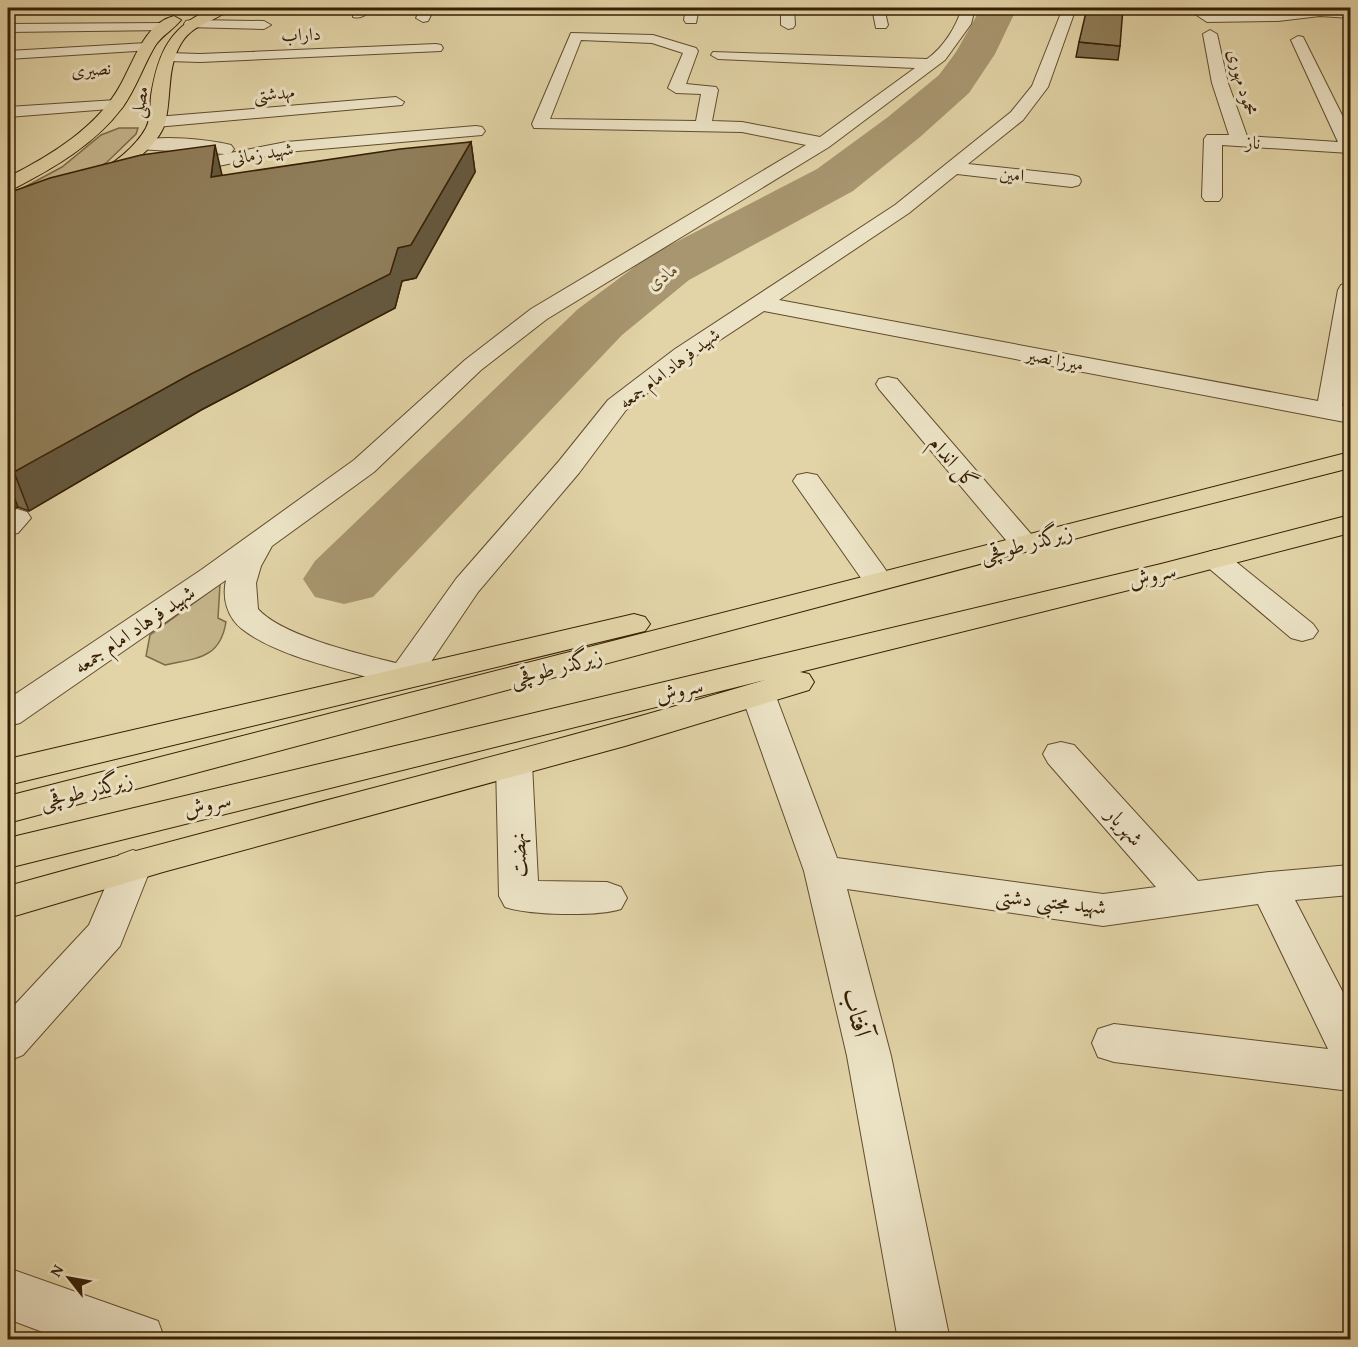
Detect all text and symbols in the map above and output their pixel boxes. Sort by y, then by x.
street label: داراب [281,20,321,48]
street label: محمود مهوری [1221,46,1265,118]
street label: نصیری [70,54,112,84]
street label: مهدشتی [252,78,296,108]
street label: مصلی [123,84,155,120]
street label: ناز [1243,128,1261,156]
street label: شهید زمانی [229,134,295,172]
street label: امین [998,159,1026,189]
water label: مادی [641,255,683,297]
street label: شهید فرهاد امام جمعه [613,321,727,418]
street label: میرزا نصیر [1022,340,1086,378]
street label: گل اندام [920,428,986,497]
street label: زیرگذر طوقچی [976,516,1076,570]
street label: سروش [1125,554,1179,596]
street label: شهید فرهاد امام جمعه [67,577,203,684]
street label: زیرگذر طوقچی [506,640,606,694]
street label: سروش [652,669,706,711]
street label: زیرگذر طوقچی [36,763,136,817]
street label: سروش [180,783,234,825]
street label: شهریار [1097,798,1151,853]
street label: نهضت [502,832,534,878]
street label: شهید مجتبی دشتی [994,880,1108,924]
street label: آفتاب [833,983,884,1043]
north arrow [39,1248,99,1308]
text: N [43,1259,69,1281]

